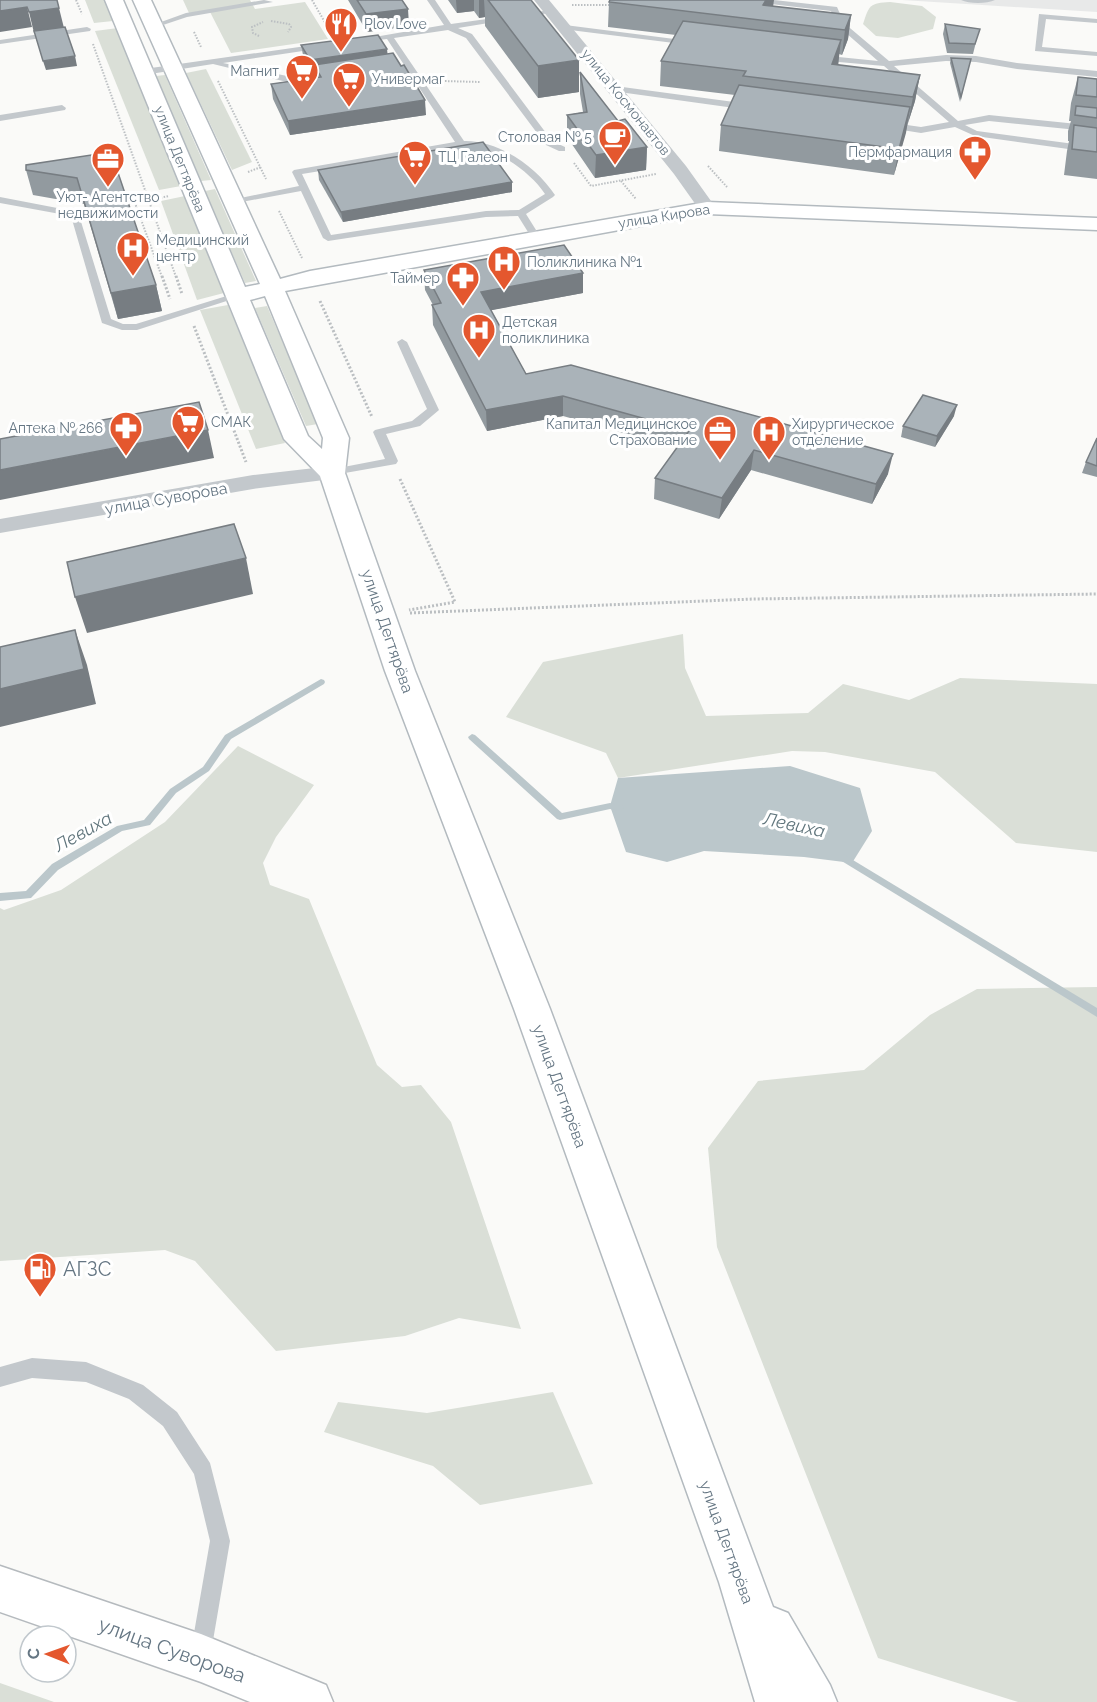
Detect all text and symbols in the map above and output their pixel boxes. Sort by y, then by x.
restaurant icon: Plov Love [323,6,359,53]
place label: Plov Love [364,16,427,32]
street label: улица Космонавтов [578,46,674,158]
supermarket icon: Магнит [284,53,320,100]
supermarket icon: Универмаг [331,61,367,108]
place label: Магнит [230,63,279,79]
place label: Универмаг [372,71,445,87]
street label: улица Дегтярёва [151,103,209,215]
cafe icon: Столовая № 5 [597,119,633,166]
place label: Столовая № 5 [498,129,592,145]
pharmacy icon: Пермфармация [957,134,993,181]
supermarket icon: ТЦ Галеон [397,139,433,186]
office icon: Уют- Агентство недвижимости [90,141,126,188]
place label: Пермфармация [848,144,952,160]
place label: ТЦ Галеон [438,149,508,165]
place label: Уют- Агентство недвижимости [56,189,160,221]
street label: улица Кирова [617,201,711,231]
hospital icon: Медицинский центр [115,230,151,277]
place label: Медицинский центр [156,232,249,264]
hospital icon: Поликлиника №1 [486,244,522,291]
place label: Поликлиника №1 [527,254,642,270]
pharmacy icon: Таймер [445,260,481,307]
place label: Таймер [390,270,440,286]
hospital icon: Детская поликлиника [461,312,497,359]
place label: Детская поликлиника [502,314,590,346]
supermarket icon: СМАК [170,404,206,451]
pharmacy icon: Аптека № 266 [108,410,144,457]
place label: СМАК [211,414,251,430]
office icon: Капитал Медицинское Страхование [702,414,738,461]
hospital icon: Хирургическое отделение [751,414,787,461]
place label: Капитал Медицинское Страхование [546,416,697,448]
place label: Хирургическое отделение [792,416,894,448]
place label: Аптека № 266 [9,420,103,436]
street label: улица Суворова [104,478,229,519]
street label: улица Дегтярёва [357,567,418,695]
water label: Левиха [49,807,116,857]
water label: Левиха [760,807,827,841]
street label: улица Дегтярёва [528,1022,591,1150]
fuel station icon: АГЗС [22,1251,58,1298]
place label: АГЗС [63,1257,112,1281]
street label: улица Дегтярёва [695,1478,758,1606]
street label: улица Суворова [95,1612,249,1688]
north arrow [18,1624,78,1684]
text: С [24,1648,43,1659]

